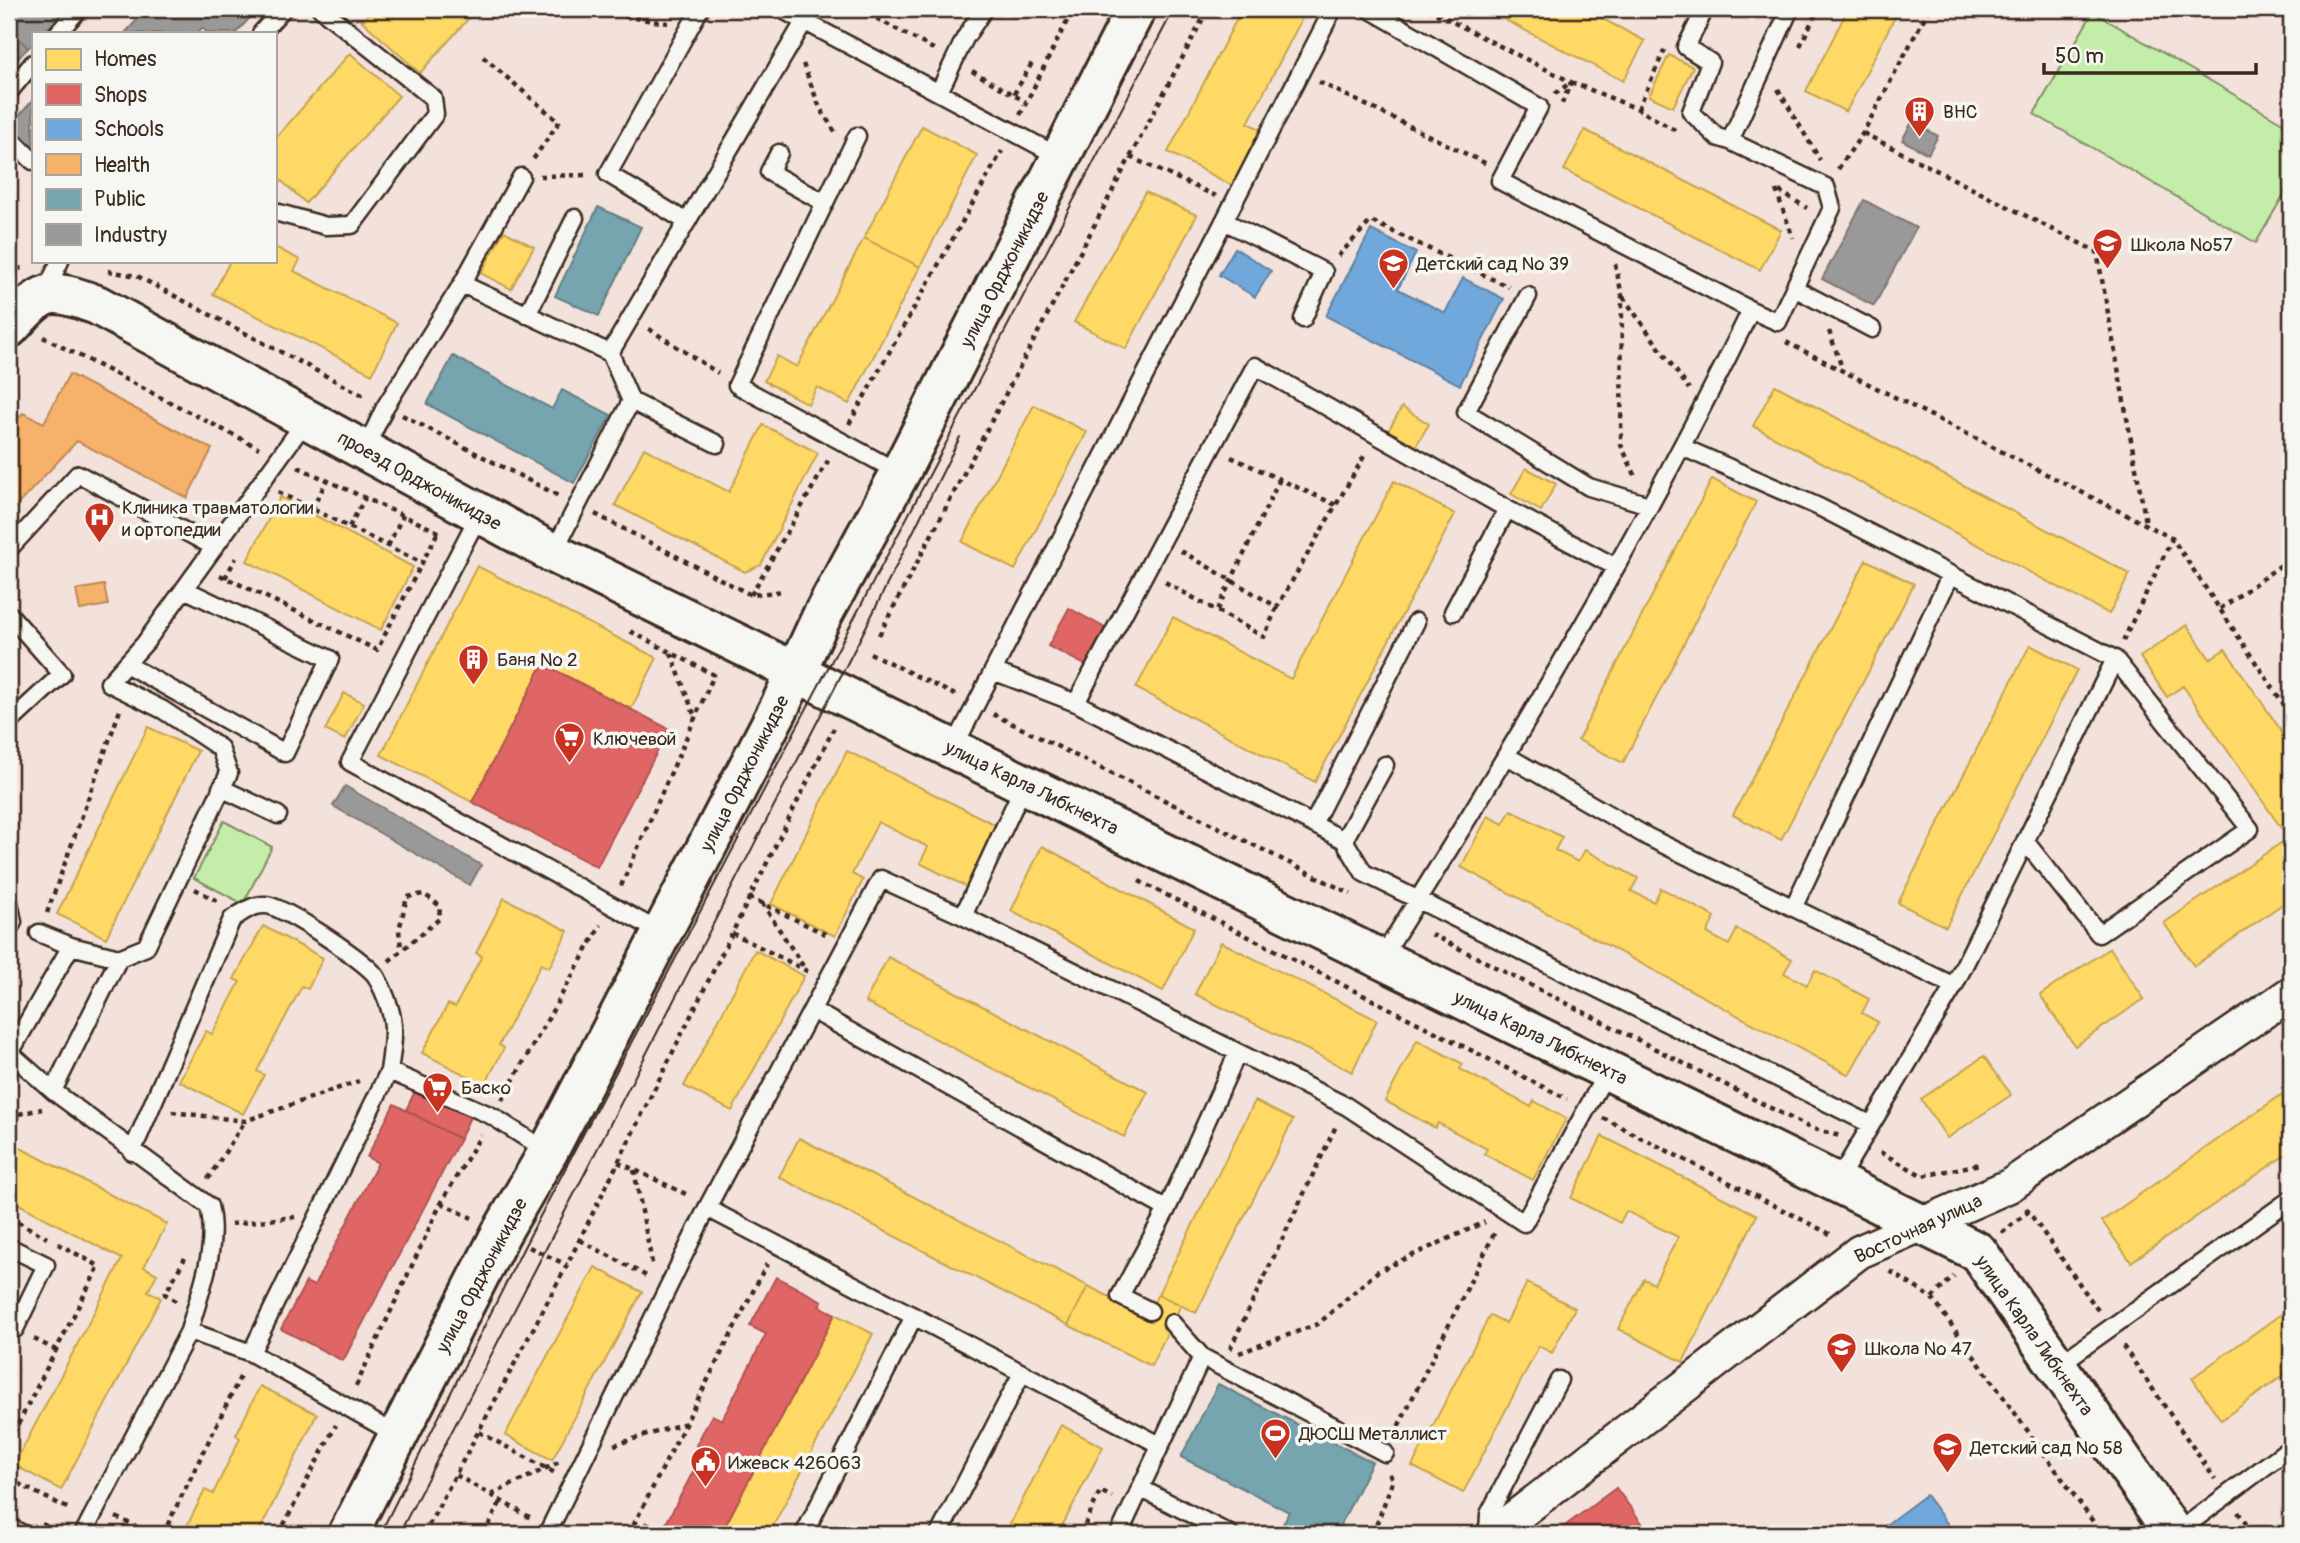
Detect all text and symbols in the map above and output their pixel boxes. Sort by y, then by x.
legend [32,32,276,262]
scale bar [2044,32,2256,76]
text: 50 m [2055,43,2104,70]
text: Homes [94,46,157,73]
text: Shops [94,82,147,109]
building icon: ВНС [1903,94,1937,138]
place label: ВНС [1943,100,1978,124]
text: Schools [94,116,164,143]
text: Health [94,152,150,179]
text: Public [94,186,146,213]
street label: улица Орджоникидзе [955,187,1055,353]
text: Industry [94,222,167,249]
school or university icon: Школа №57 [2091,227,2125,271]
place label: Школа №57 [2131,233,2233,257]
school or university icon: Детский сад № 39 [1376,246,1410,290]
place label: Детский сад № 39 [1415,252,1569,276]
street label: проезд Орджоникидзе [333,426,506,536]
place label: Клиника травматологии и ортопедии [122,496,314,542]
hospital icon: Клиника травматологии и ортопедии [82,501,116,545]
building icon: Баня № 2 [457,642,491,686]
place label: Баня № 2 [497,648,578,672]
street label: улица Орджоникидзе [695,691,795,857]
supermarket icon: Ключевой [553,721,587,765]
place label: Ключевой [593,727,676,751]
street label: улица Карла Либкнехта [940,735,1123,840]
street label: улица Карла Либкнехта [1449,985,1632,1090]
supermarket icon: Баско [421,1070,455,1114]
place label: Баско [461,1076,511,1100]
street label: Восточная улица [1851,1189,1986,1269]
street label: улица Орджоникидзе [430,1193,533,1358]
street label: улица Карла Либкнехта [1969,1250,2099,1421]
school or university icon: Школа № 47 [1825,1331,1859,1375]
place label: Школа № 47 [1865,1337,1972,1361]
sports icon: ДЮСШ Металлист [1259,1416,1293,1460]
place label: ДЮСШ Металлист [1298,1422,1447,1446]
school or university icon: Детский сад № 58 [1930,1430,1964,1474]
place label: Детский сад № 58 [1969,1436,2123,1460]
public building icon: Ижевск 426063 [688,1445,722,1489]
place label: Ижевск 426063 [728,1451,861,1475]

